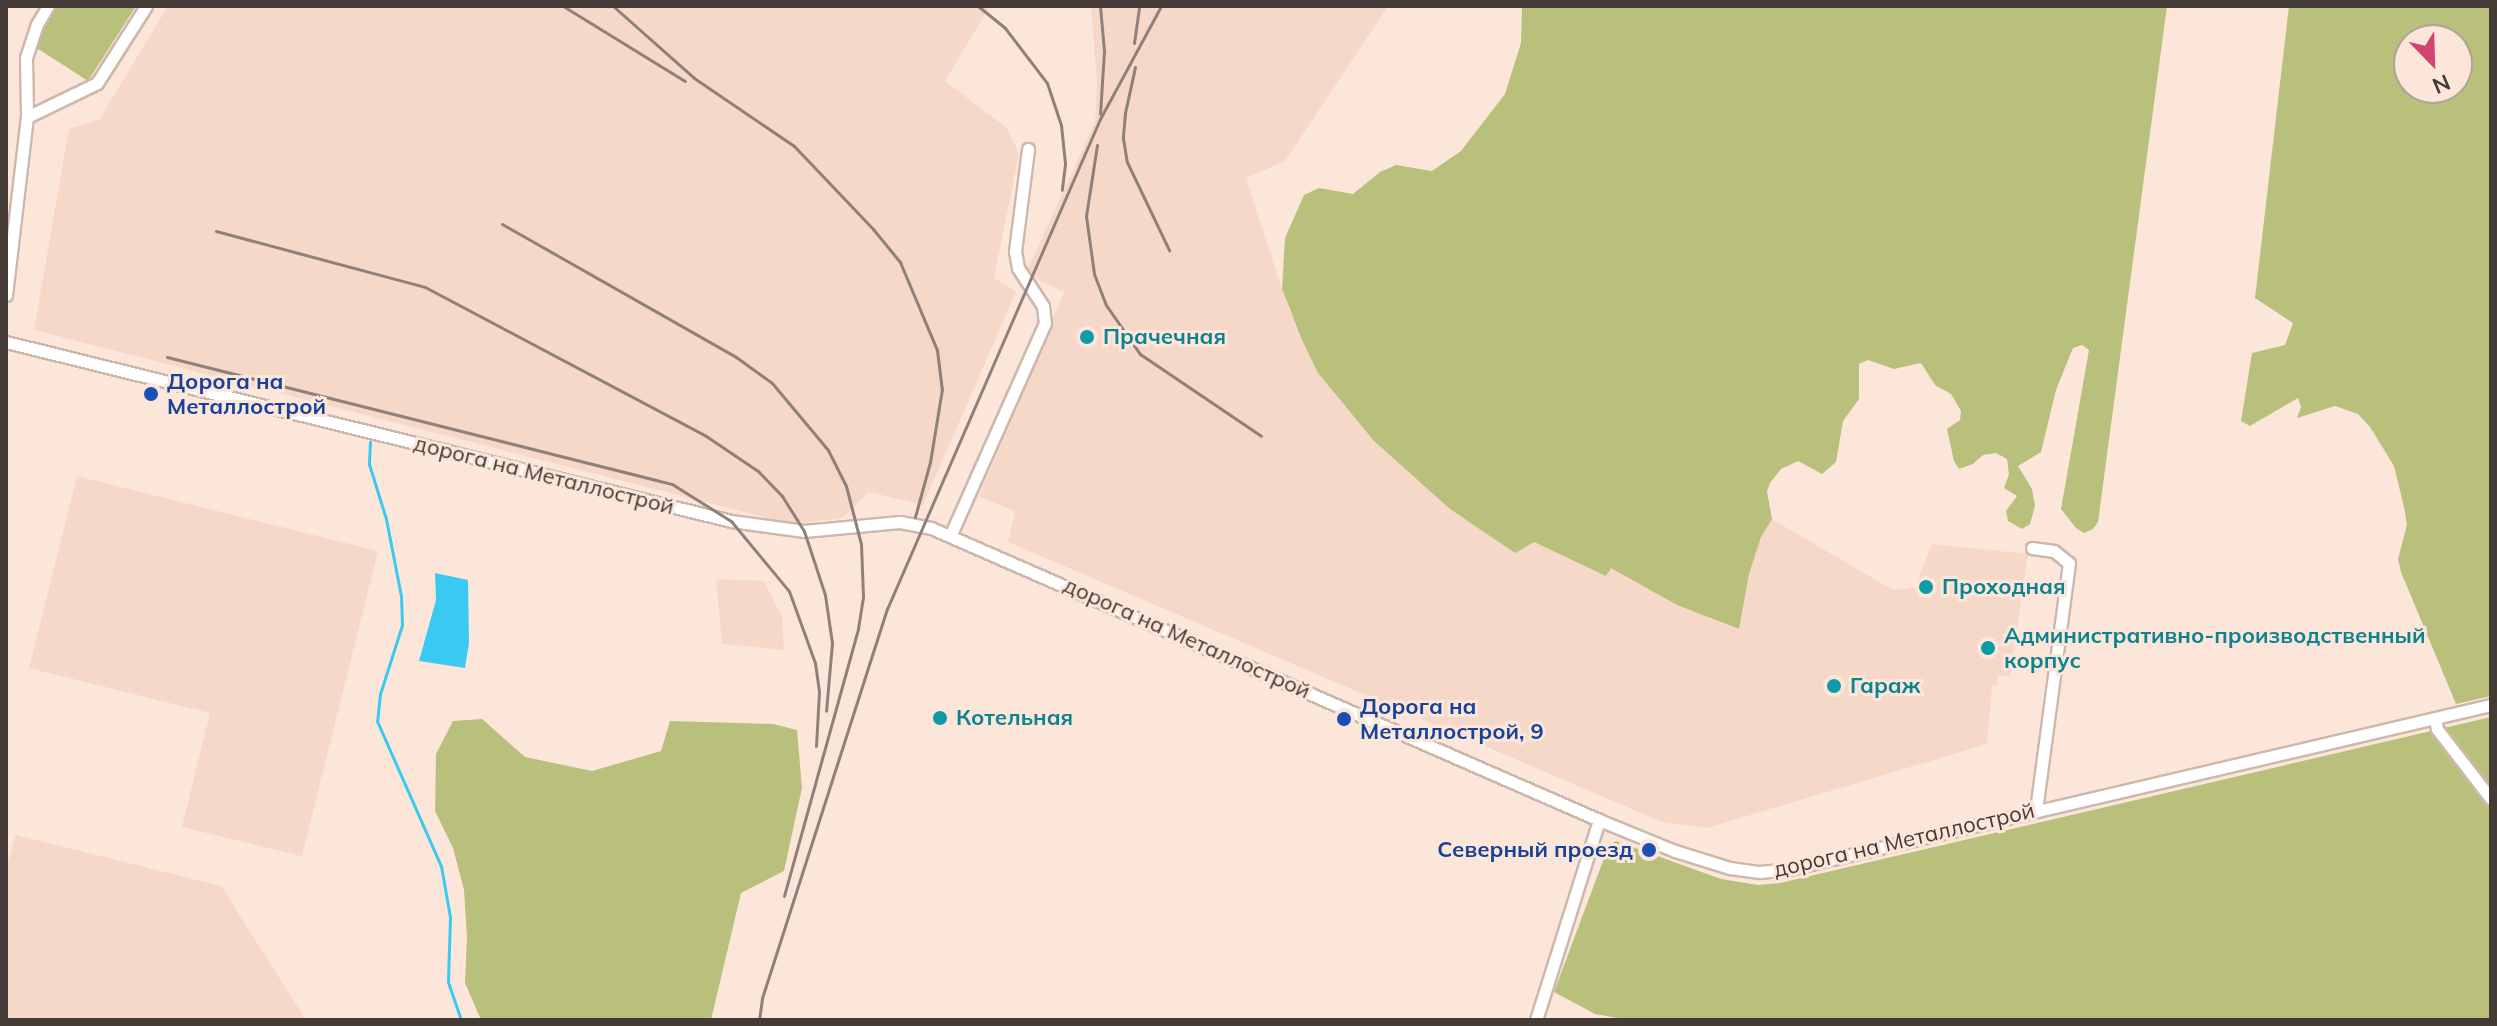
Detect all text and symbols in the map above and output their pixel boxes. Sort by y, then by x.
north arrow [2393,24,2473,104]
text: N [2428,68,2455,100]
place label: Прачечная [1103,324,1226,350]
marker: Прачечная [1078,328,1096,346]
place label: Дорога на Металлострой [167,368,326,420]
marker: Дорога на Металлострой [142,385,160,403]
street label: дорога на Металлострой [411,430,677,520]
street label: дорога на Металлострой [1060,572,1314,704]
place label: Проходная [1942,574,2066,600]
marker: Проходная [1917,578,1935,596]
place label: Административно-производственный корпус [2004,622,2425,674]
marker: Административно-производственный корпус [1979,639,1997,657]
place label: Гараж [1850,673,1920,699]
marker: Гараж [1825,677,1843,695]
place label: Дорога на Металлострой, 9 [1360,693,1544,744]
place label: Котельная [956,705,1073,731]
marker: Котельная [931,709,949,727]
marker: Дорога на Металлострой, 9 [1335,710,1353,728]
street label: дорога на Металлострой [1771,797,2037,883]
place label: Северный проезд [1437,837,1633,863]
marker: Северный проезд [1640,841,1658,859]

